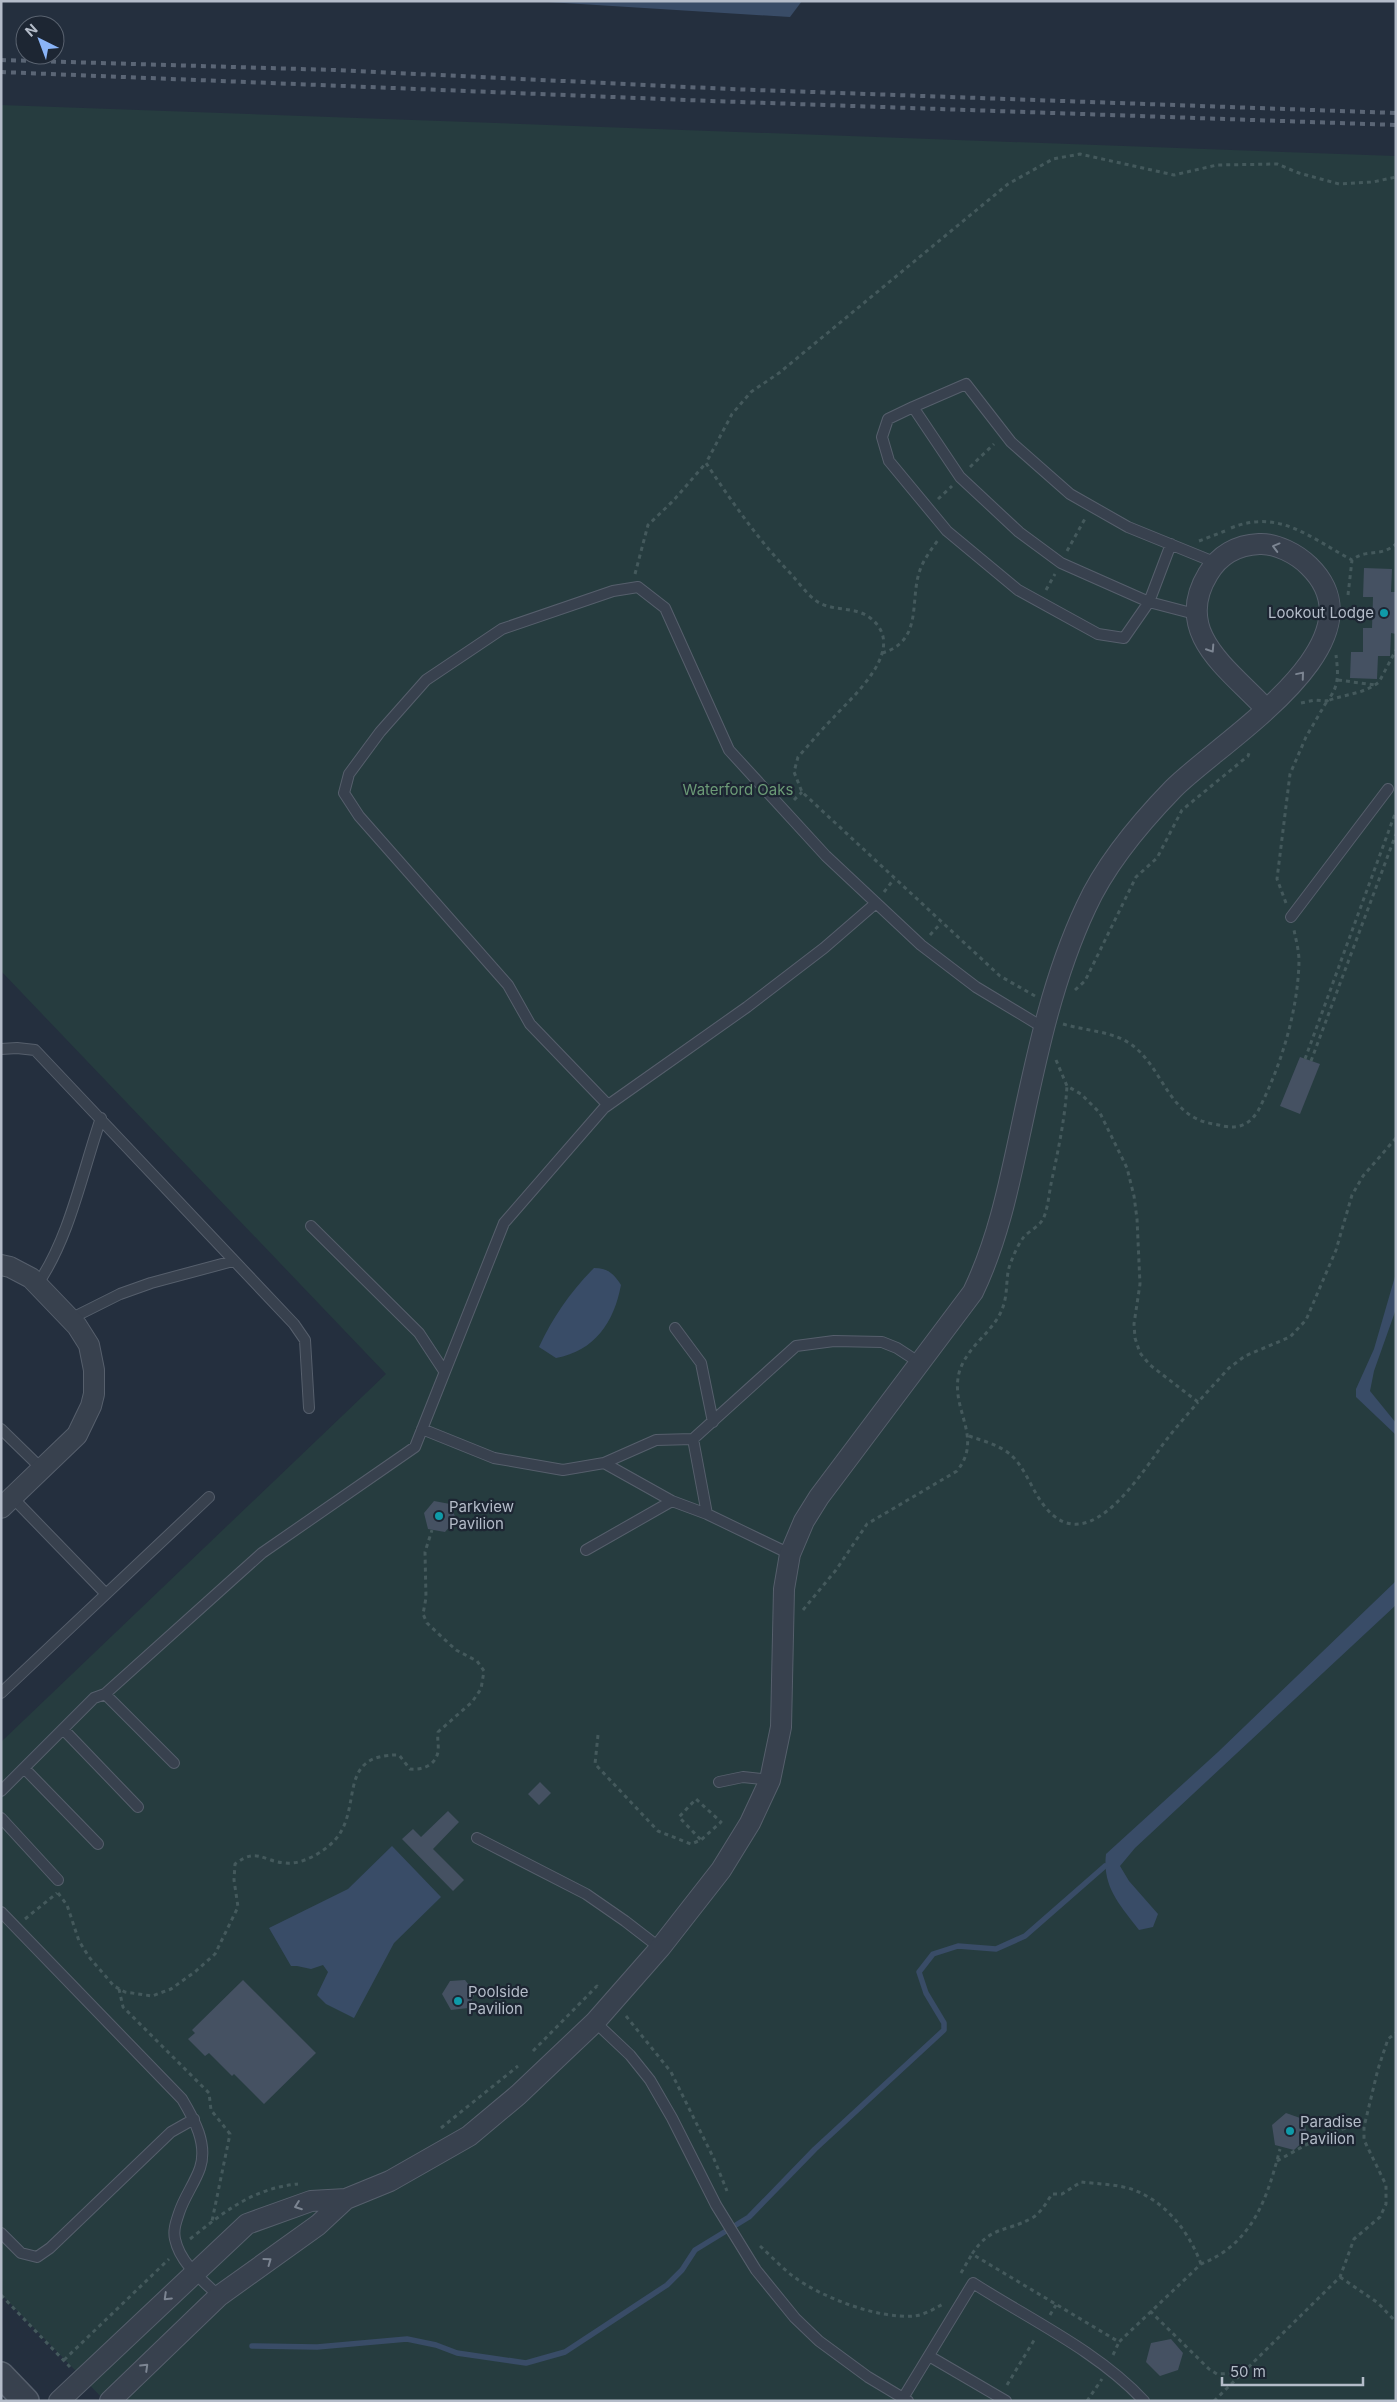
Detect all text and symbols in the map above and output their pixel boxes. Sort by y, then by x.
north arrow [15,15,65,65]
text: N [21,20,41,40]
one-way arrow [1272,543,1280,553]
place label: Lookout Lodge [1268,603,1374,622]
marker: Lookout Lodge [1378,607,1390,619]
one-way arrow [1205,644,1214,653]
one-way arrow [1295,672,1304,681]
park label: Waterford Oaks [683,780,793,799]
place label: Parkview Pavilion [449,1497,514,1533]
marker: Parkview Pavilion [433,1510,445,1522]
place label: Poolside Pavilion [468,1982,529,2018]
marker: Poolside Pavilion [452,1995,464,2007]
place label: Paradise Pavilion [1300,2112,1362,2148]
marker: Paradise Pavilion [1284,2125,1296,2137]
one-way arrow [294,2200,302,2210]
one-way arrow [262,2258,272,2267]
one-way arrow [164,2291,173,2300]
scale bar [1222,2354,1363,2386]
text: 50 m [1230,2362,1266,2381]
one-way arrow [140,2364,149,2373]

